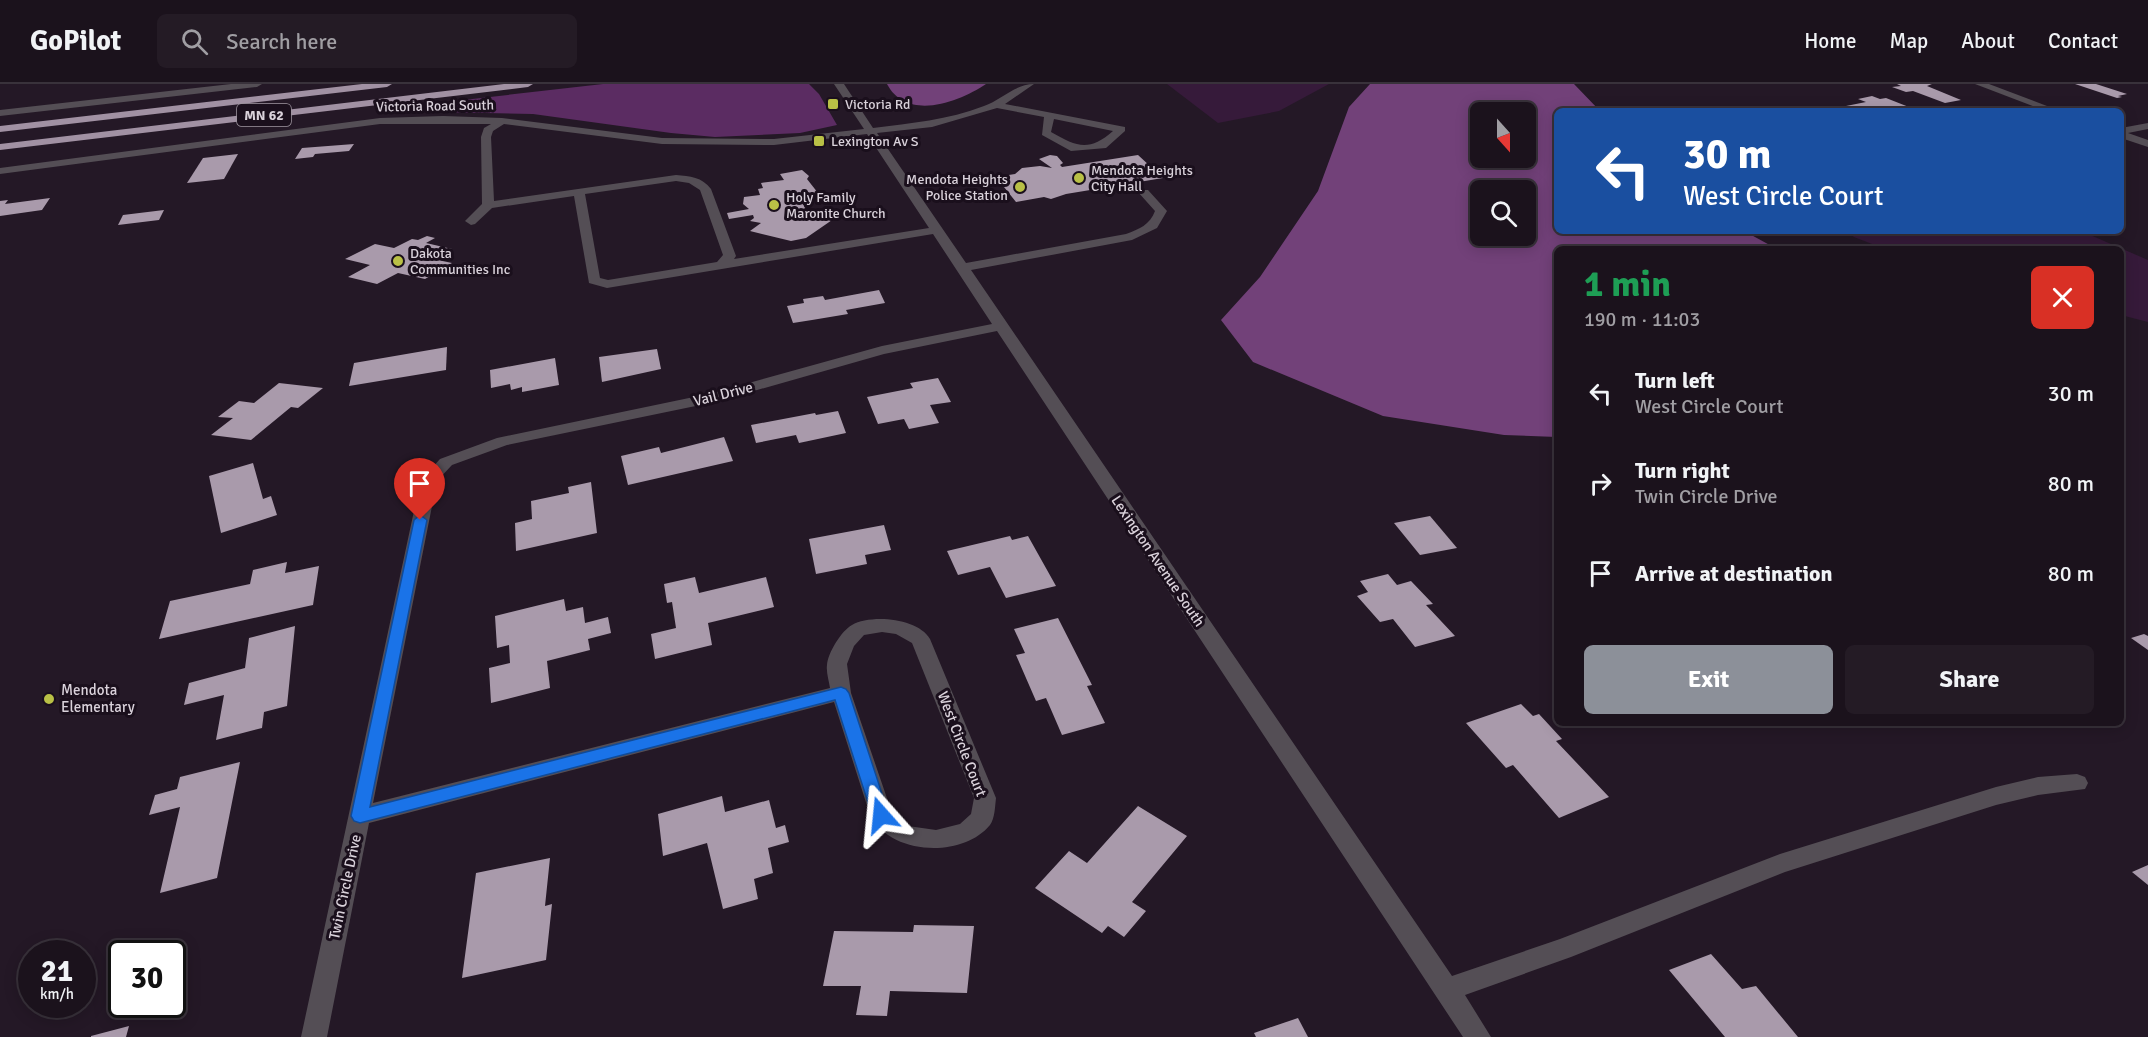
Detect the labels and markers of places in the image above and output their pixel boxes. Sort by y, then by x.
place label: Victoria Rd [845,96,910,113]
marker: Victoria Rd [826,97,840,111]
place label: Lexington Av S [831,133,919,150]
marker: Lexington Av S [812,134,826,148]
place label: Mendota Heights City Hall [1091,162,1193,195]
place label: Mendota Heights Police Station [906,171,1008,204]
marker: Mendota Heights City Hall [1072,171,1086,185]
marker: Mendota Heights Police Station [1013,180,1027,194]
place label: Holy Family Maronite Church [786,189,886,222]
marker: Holy Family Maronite Church [767,198,781,212]
place label: Dakota Communities Inc [410,245,511,278]
marker: Dakota Communities Inc [391,254,405,268]
pin [394,458,445,520]
place label: Mendota Elementary [61,681,135,716]
marker: Mendota Elementary [42,692,56,706]

